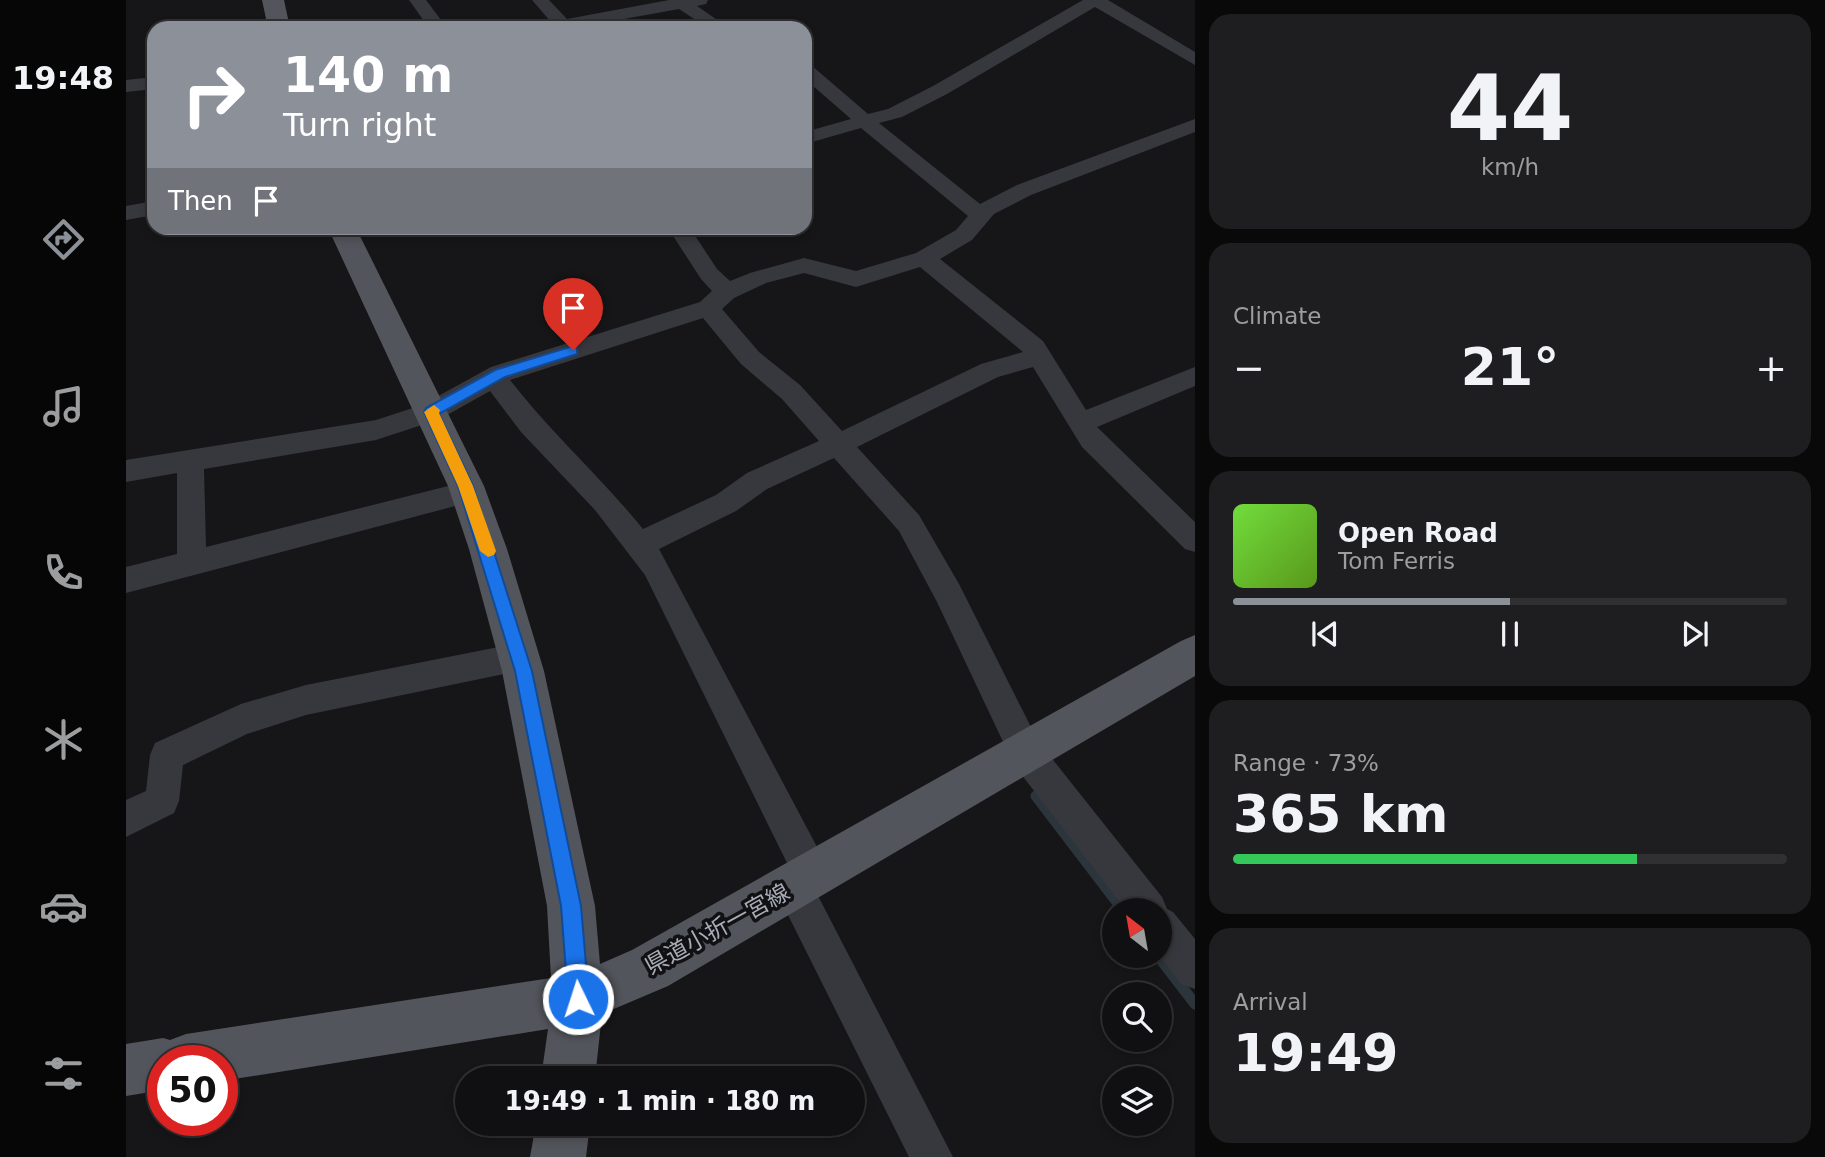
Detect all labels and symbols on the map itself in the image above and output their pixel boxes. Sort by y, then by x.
pin [543,278,603,350]
street label: 県道小折一宮線 [640,879,794,979]
north arrow [1102,898,1172,968]
position arrow [541,962,615,1036]
speed limit sign: 50 [147,1045,238,1136]

